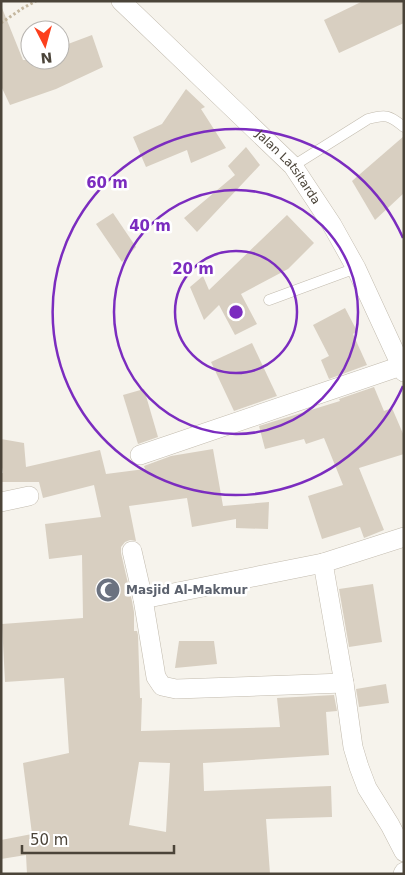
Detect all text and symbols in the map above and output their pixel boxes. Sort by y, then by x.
north arrow [20,20,70,70]
text: N [40,49,53,66]
street label: Jalan Latsitarda [252,126,323,207]
text: 60 m [86,174,128,192]
text: 40 m [129,217,171,235]
text: 20 m [172,260,214,278]
centre of rings [227,303,245,321]
mosque icon: Masjid Al-Makmur [95,577,121,603]
place label: Masjid Al-Makmur [126,583,248,597]
scale bar [22,822,175,854]
text: 50 m [30,831,68,849]

